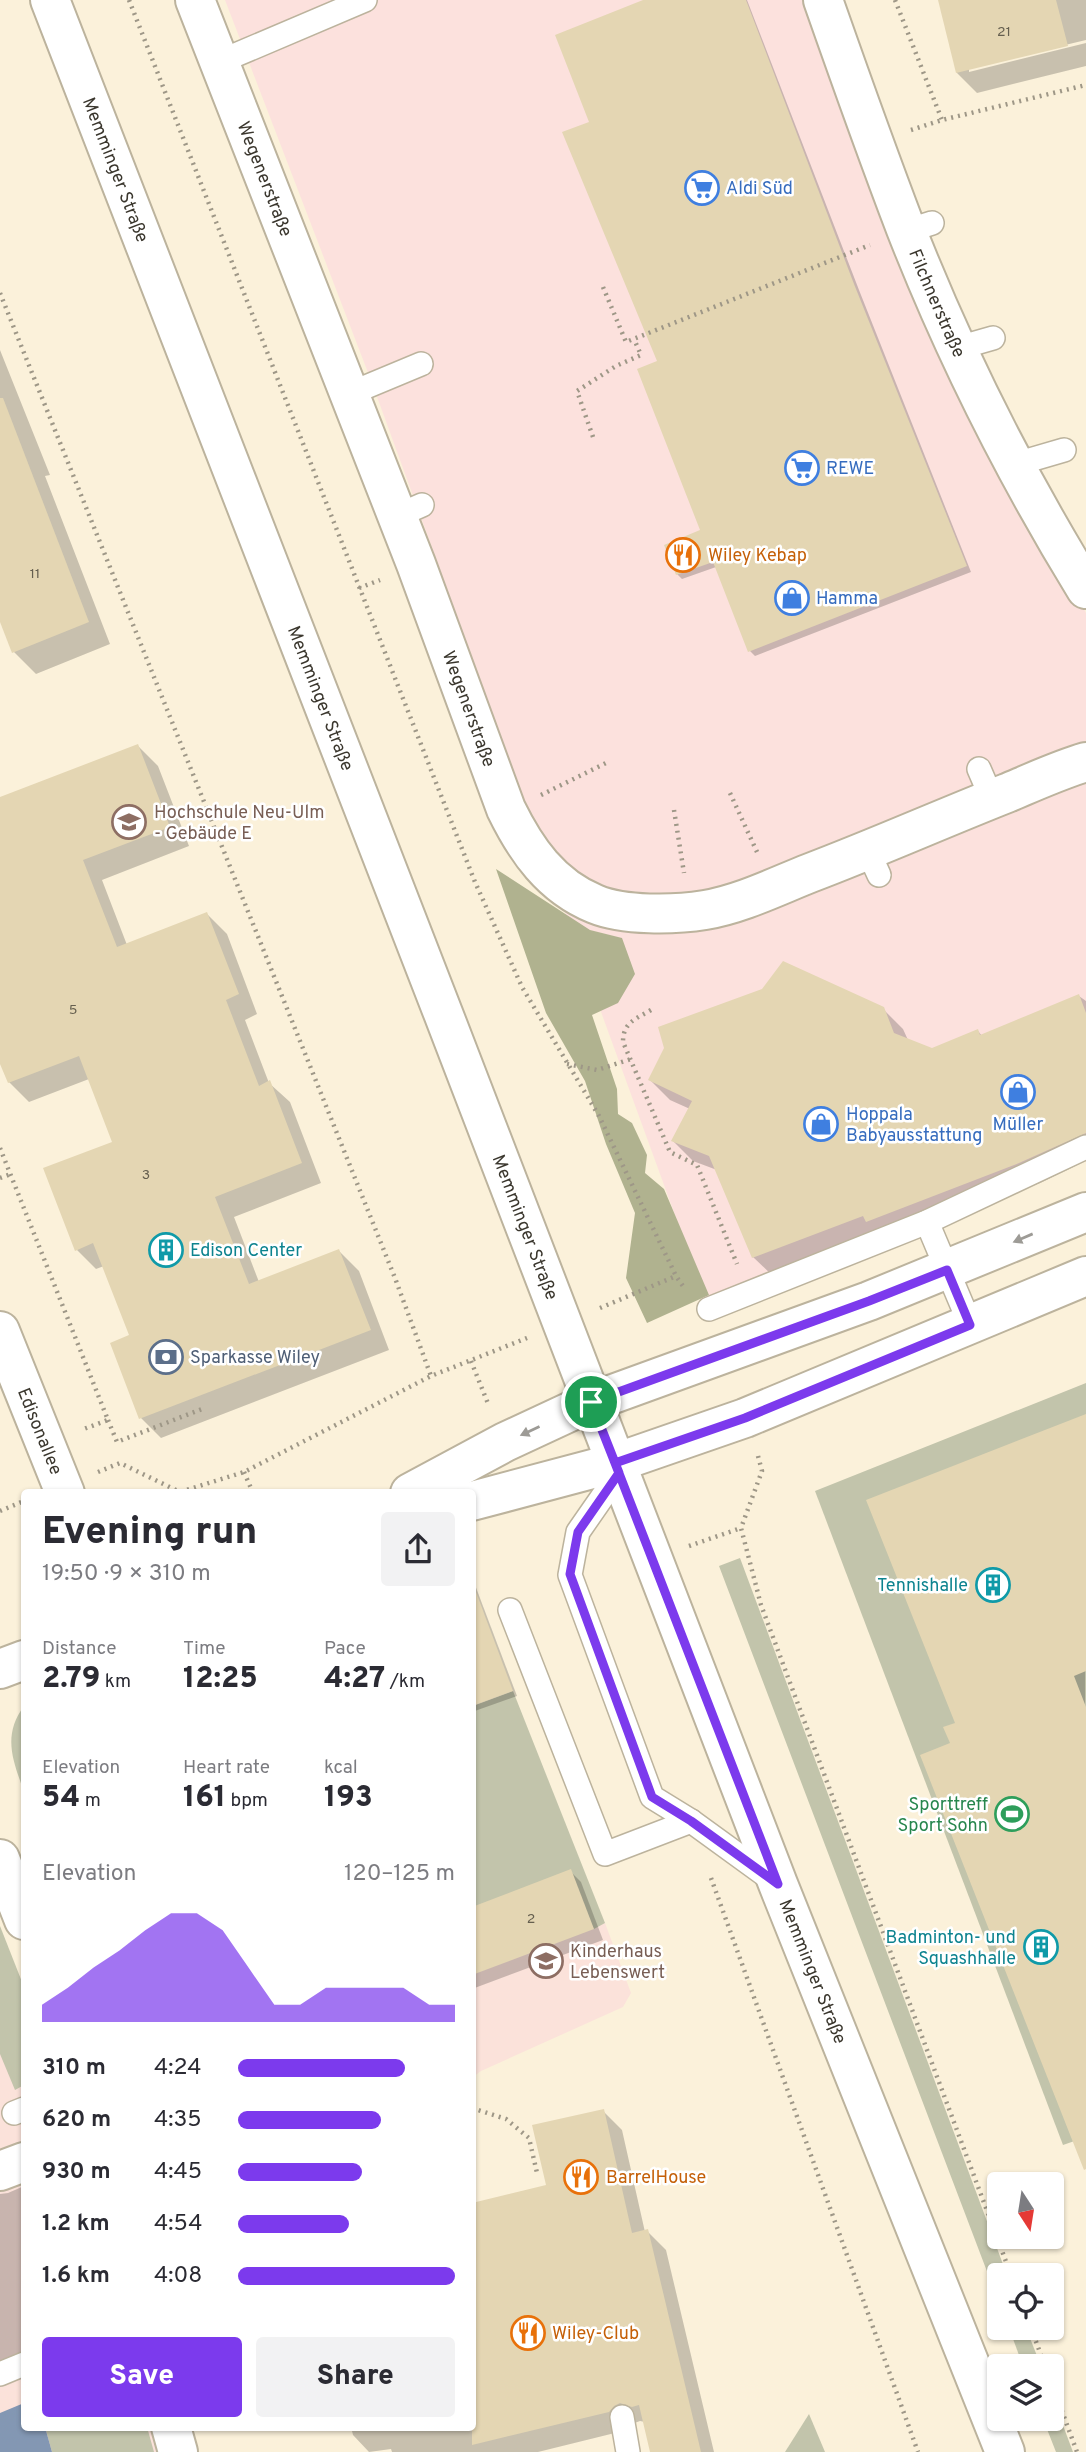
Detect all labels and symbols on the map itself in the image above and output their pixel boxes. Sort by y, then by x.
house number: 21 [997,24,1011,41]
street label: Memminger Straße [76,94,153,246]
street label: Wegenerstraße [231,118,297,240]
supermarket icon: Aldi Süd [683,169,721,207]
place label: Aldi Süd [726,178,793,201]
street label: Filchnerstraße [902,246,970,362]
supermarket icon: REWE [783,449,821,487]
place label: REWE [826,458,874,481]
restaurant icon: Wiley Kebap [664,536,702,574]
place label: Wiley Kebap [708,545,807,568]
house number: 11 [30,566,40,583]
shop icon: Hamma [773,579,811,617]
place label: Hamma [816,588,878,611]
street label: Memminger Straße [281,623,358,775]
street label: Wegenerstraße [436,648,500,770]
place label: Hochschule Neu-Ulm - Gebäude E [154,802,324,846]
school or university icon: Hochschule Neu-Ulm - Gebäude E [110,803,148,841]
house number: 5 [69,1002,77,1019]
shop icon: Müller [999,1073,1037,1111]
place label: Hoppala Babyausstattung [846,1104,982,1148]
shop icon: Hoppala Babyausstattung [802,1105,840,1143]
place label: Müller [993,1114,1043,1137]
street label: Memminger Straße [486,1152,562,1304]
house number: 3 [142,1167,150,1184]
building icon: Edison Center [147,1231,185,1269]
one-way arrow [1013,1232,1033,1244]
place label: Edison Center [190,1240,302,1263]
bank icon: Sparkasse Wiley [147,1338,185,1376]
place label: Sparkasse Wiley [190,1347,320,1370]
pin [561,1372,621,1432]
street label: Edisonallee [11,1385,67,1479]
one-way arrow [519,1426,540,1437]
building icon: Tennishalle [974,1566,1012,1604]
place label: Tennishalle [877,1575,968,1598]
place label: Sporttreff Sport Sohn [897,1794,988,1838]
sports icon: Sporttreff Sport Sohn [993,1795,1031,1833]
street label: Memminger Straße [772,1896,851,2048]
house number: 2 [527,1911,535,1928]
place label: Badminton- und Squashhalle [886,1927,1016,1971]
building icon: Badminton- und Squashhalle [1022,1928,1060,1966]
place label: Kinderhaus Lebenswert [570,1941,665,1985]
school or university icon: Kinderhaus Lebenswert [527,1942,565,1980]
restaurant icon: BarrelHouse [562,2158,600,2196]
place label: BarrelHouse [606,2167,706,2190]
north arrow [987,2172,1064,2249]
restaurant icon: Wiley-Club [509,2314,547,2352]
place label: Wiley-Club [552,2323,639,2346]

